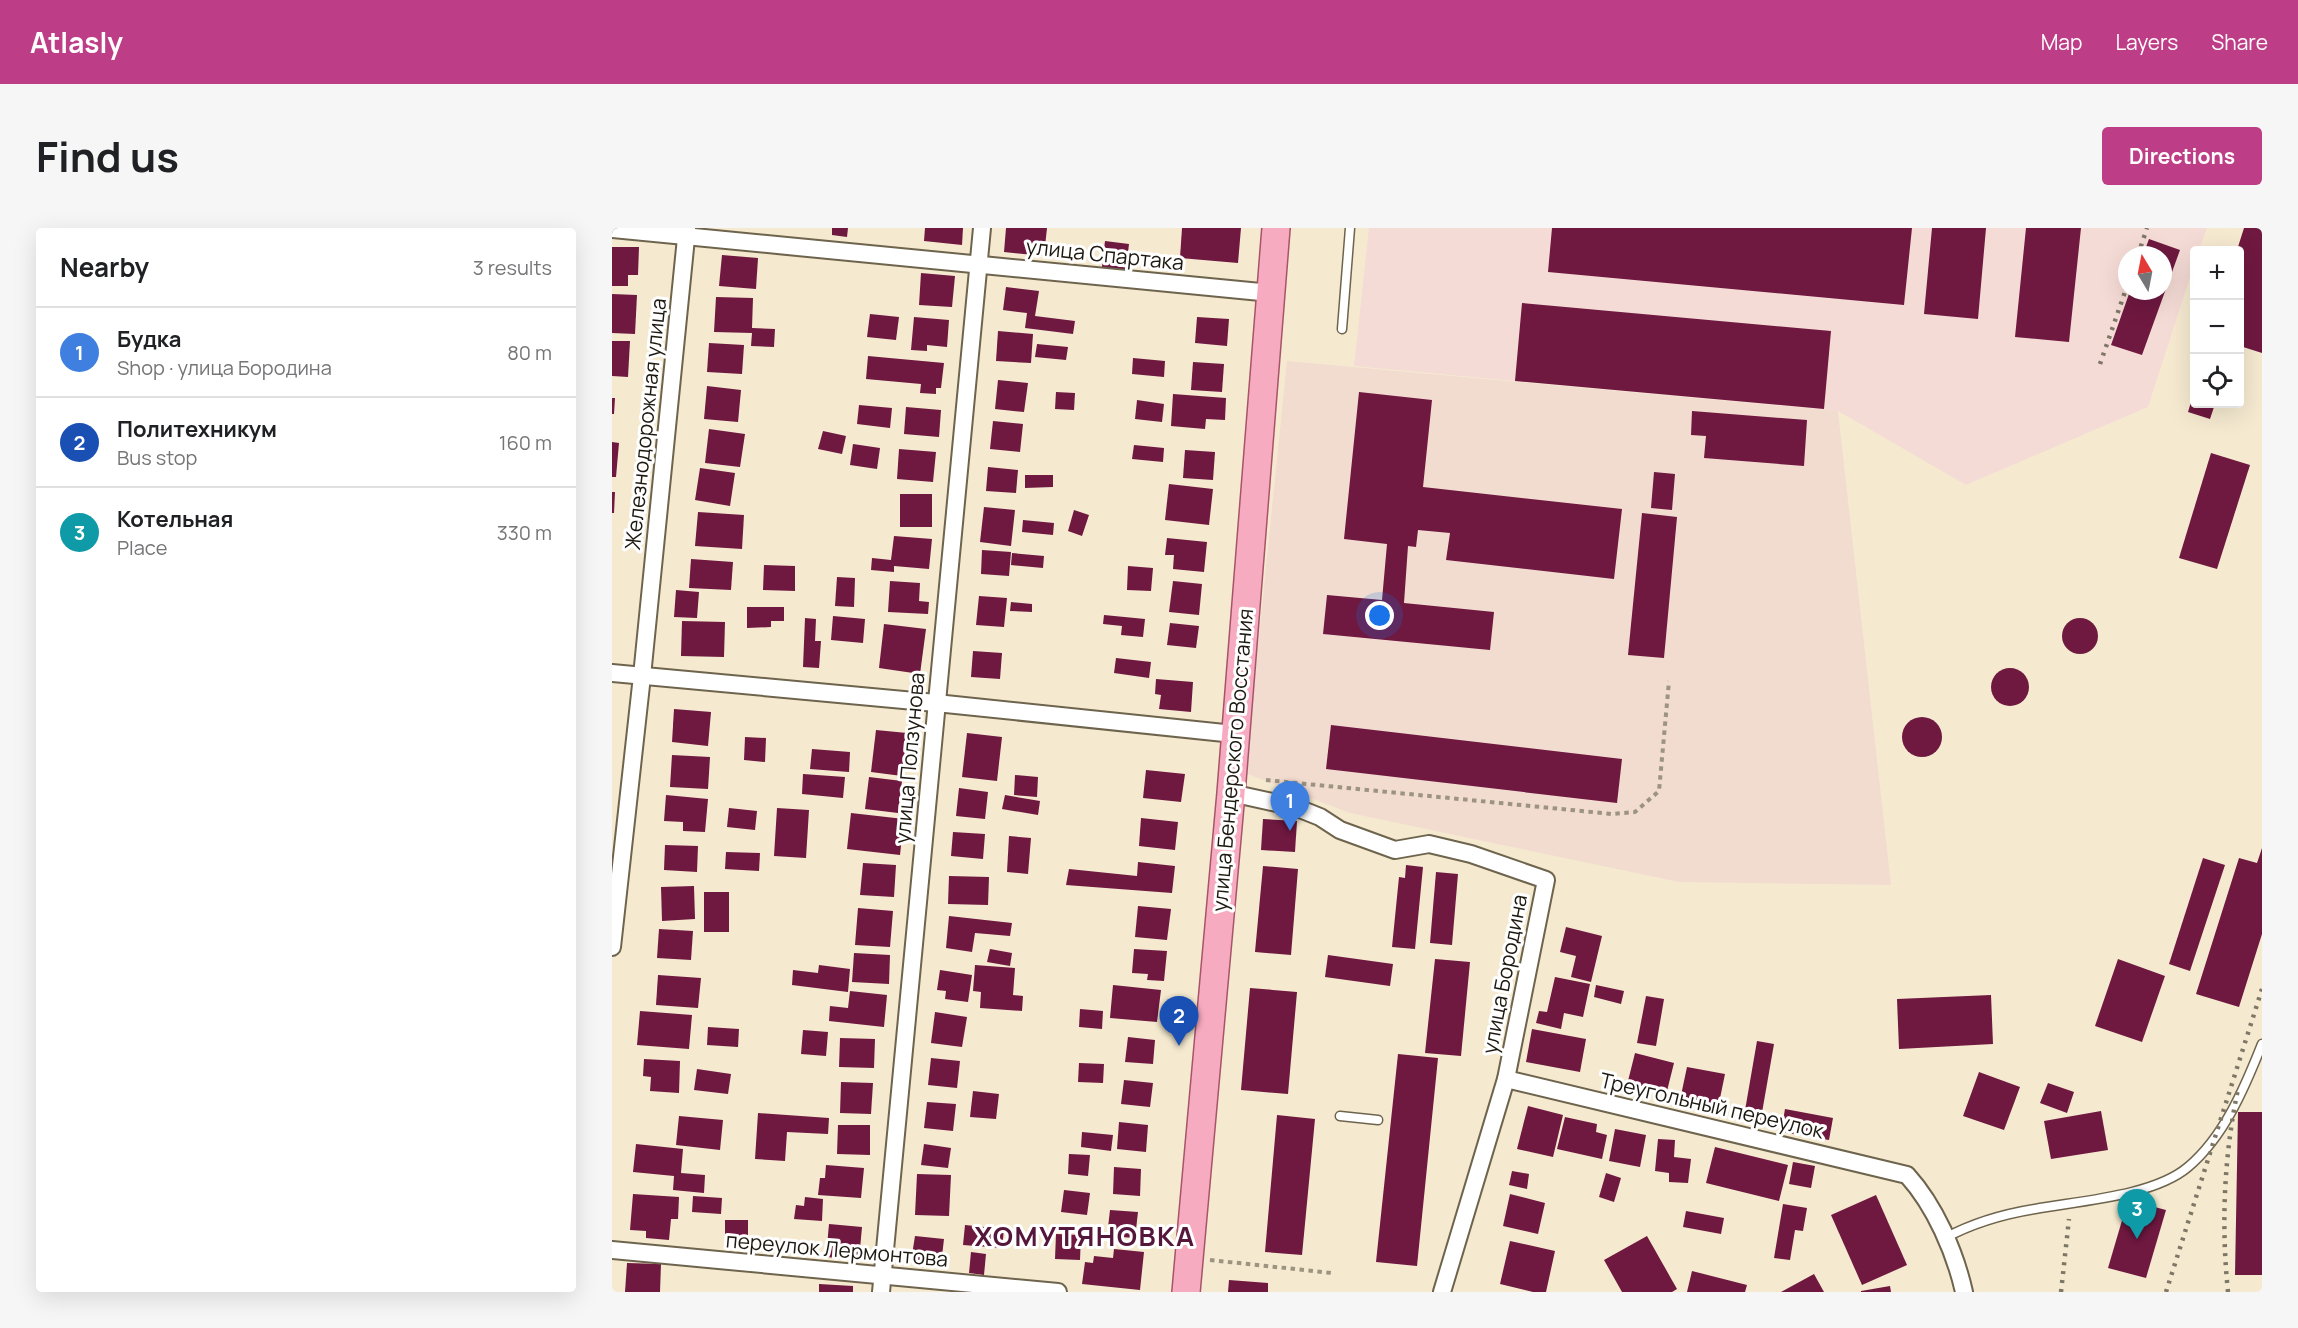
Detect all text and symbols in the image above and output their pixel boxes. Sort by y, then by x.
text: Atlasly [30,23,123,61]
text: Map [2041,28,2082,56]
text: Layers [2115,28,2178,56]
text: Share [2211,28,2268,56]
text: Find us [36,127,179,185]
button: Directions [2102,127,2262,185]
street label: улица Спартака [1025,232,1185,276]
north arrow [2118,246,2172,300]
map controls [2190,246,2244,408]
button: + [2190,246,2244,300]
text: Nearby [60,249,149,285]
text: 3 results [473,254,552,281]
street label: Железнодорожная улица [618,297,672,551]
button: − [2190,300,2244,354]
text: Будка [117,324,181,354]
text: 1 [75,339,84,366]
text: 80 m [507,339,552,366]
text: Shop · улица Бородина [117,354,332,381]
button: locate [2190,354,2244,408]
text: Политехникум [117,414,277,444]
text: 2 [74,429,85,456]
text: 160 m [499,429,552,456]
text: Bus stop [117,444,197,471]
text: Котельная [117,504,233,534]
text: 3 [74,519,85,546]
text: 330 m [497,519,552,546]
text: Place [117,534,167,561]
your location [1365,601,1394,630]
street label: улица Бендерского Восстания [1205,607,1259,913]
street label: улица Ползунова [888,671,930,845]
pin: 1 [1270,782,1310,831]
street label: улица Бородина [1475,892,1533,1056]
pin: 2 [1160,996,1198,1046]
street label: Треугольный переулок [1597,1066,1827,1145]
pin: 3 [2118,1190,2156,1239]
district label: ХОМУТЯНОВКА [974,1217,1196,1254]
street label: переулок Лермонтова [725,1225,949,1273]

